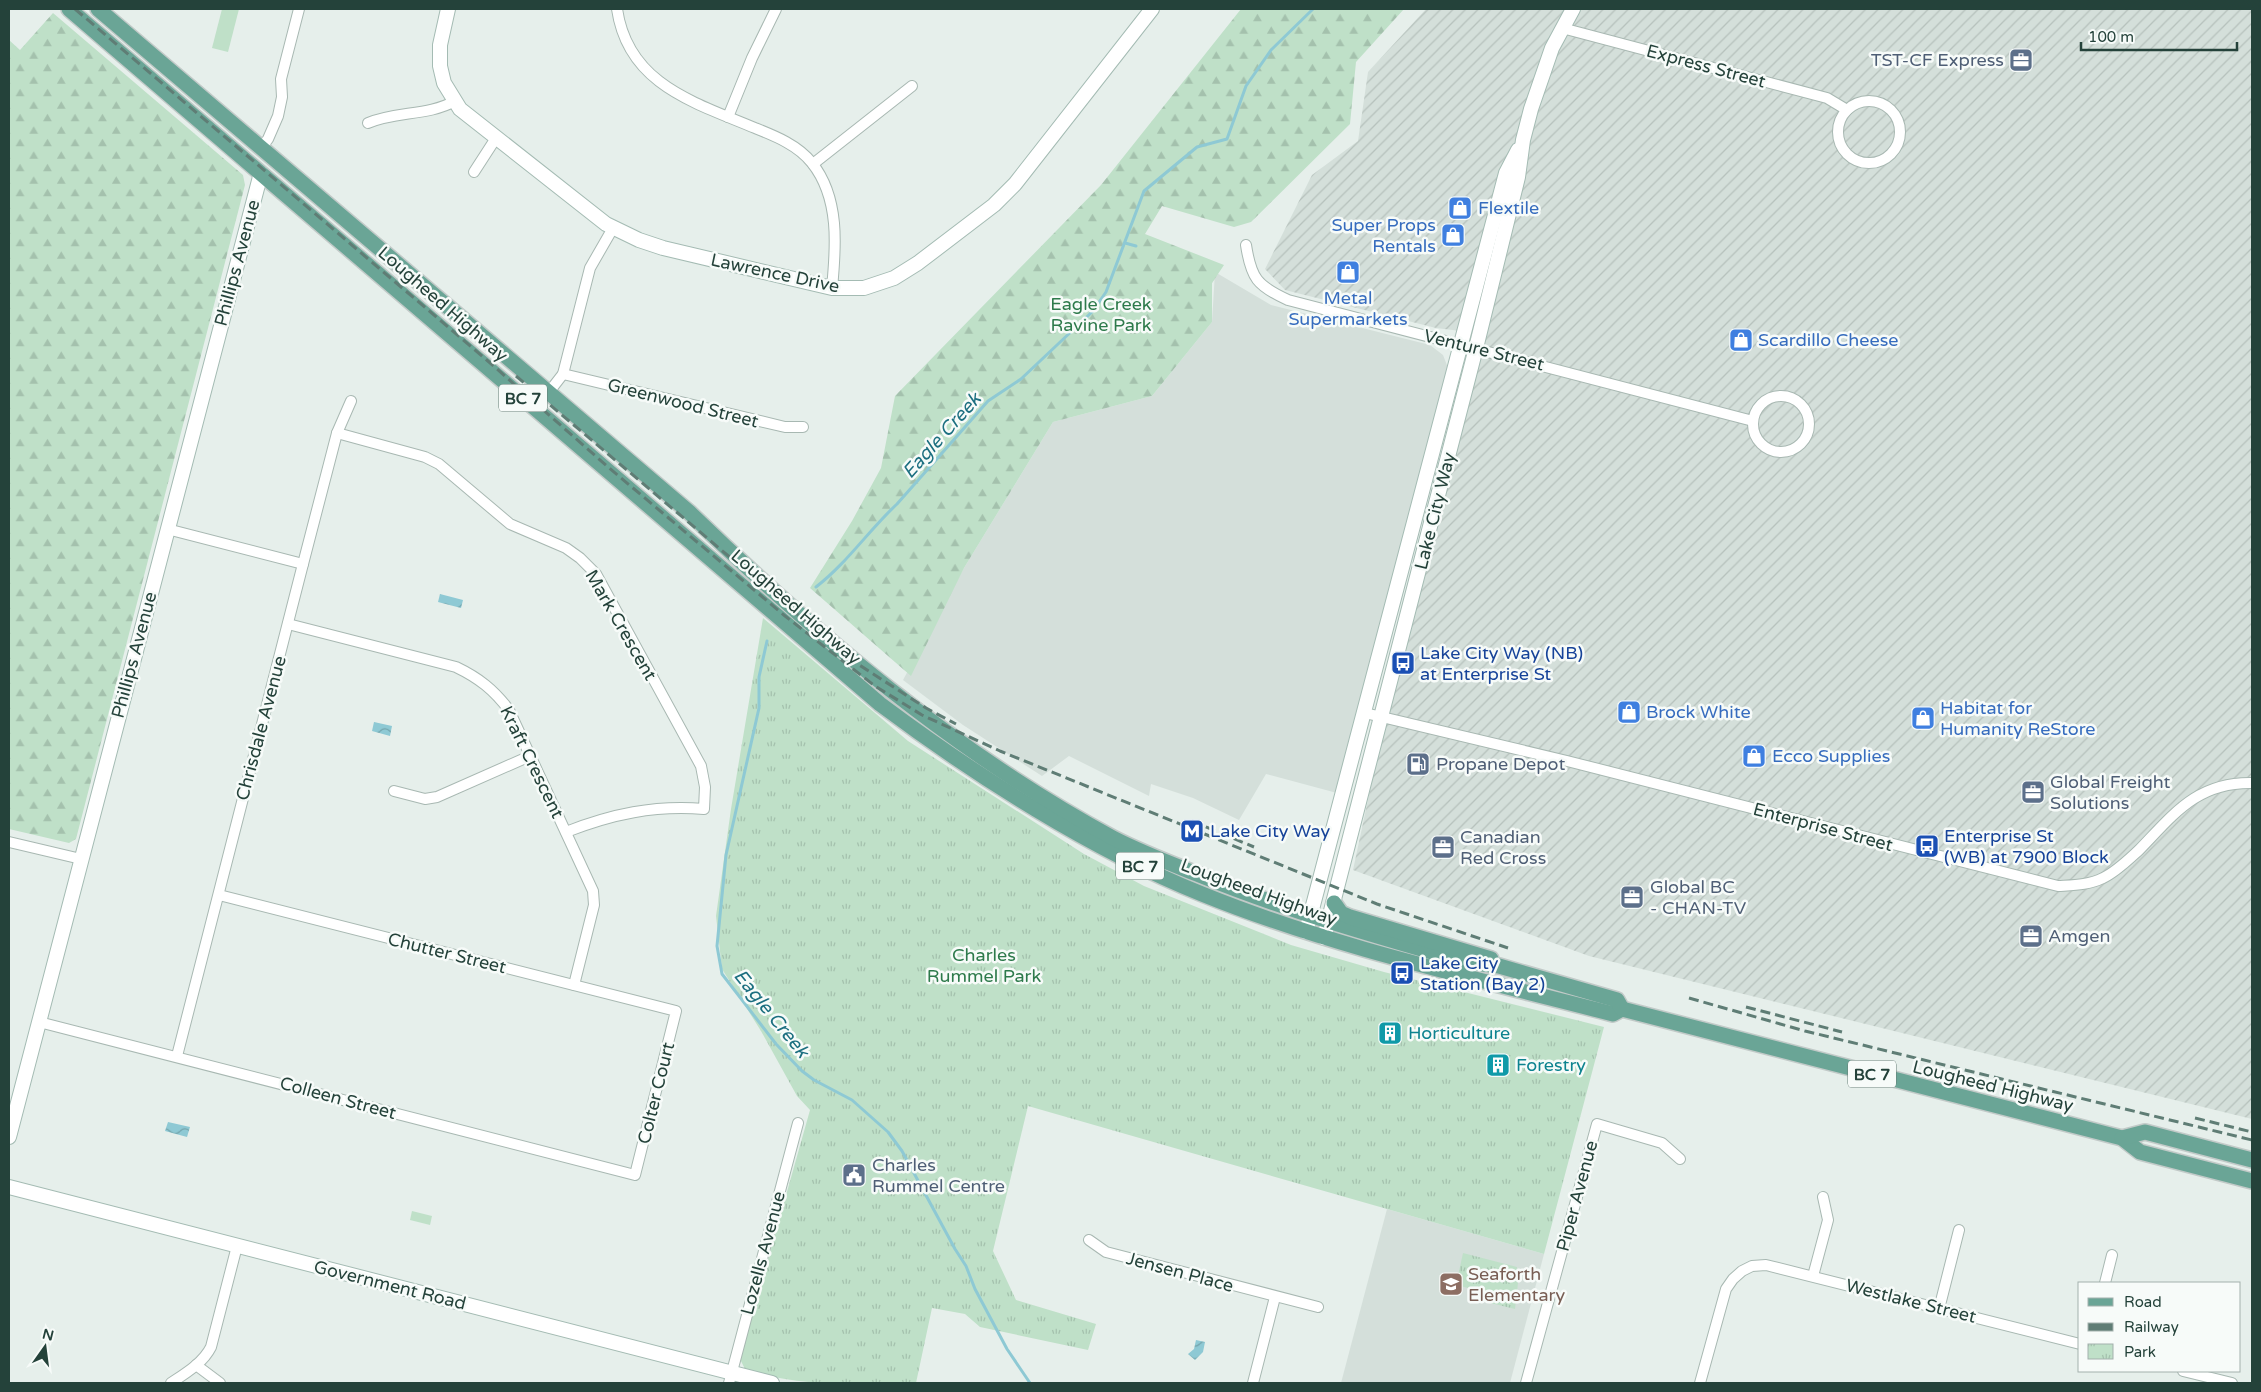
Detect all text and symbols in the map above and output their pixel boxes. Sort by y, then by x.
scale bar [2081,20,2237,52]
text: 100 m [2088,28,2134,46]
street label: Express Street [1644,39,1768,93]
office icon: TST-CF Express [2008,47,2034,73]
place label: TST-CF Express [1871,49,2004,71]
shop icon: Flextile [1447,195,1473,221]
street label: Phillips Avenue [210,197,264,329]
place label: Flextile [1478,197,1539,219]
place label: Super Props Rentals [1331,214,1436,257]
shop icon: Super Props Rentals [1440,222,1466,248]
street label: Lougheed Highway [374,242,513,367]
street label: Lawrence Drive [709,249,841,297]
shop icon: Metal Supermarkets [1335,259,1361,285]
place label: Metal Supermarkets [1288,287,1408,330]
park label: Eagle Creek Ravine Park [1050,293,1152,336]
street label: Venture Street [1422,324,1547,376]
shop icon: Scardillo Cheese [1728,327,1754,353]
place label: Scardillo Cheese [1758,329,1899,351]
street label: Greenwood Street [605,374,761,432]
road number: BC 7 [499,384,547,412]
water label: Eagle Creek [898,387,987,483]
street label: Lake City Way [1410,450,1460,572]
street label: Lougheed Highway [727,545,866,670]
street label: Mark Crescent [580,566,662,684]
street label: Phillips Avenue [107,589,161,721]
place label: Lake City Way (NB) at Enterprise St [1420,642,1583,685]
bus stop icon: Lake City Way (NB) at Enterprise St [1390,650,1416,676]
street label: Chrisdale Avenue [231,653,291,803]
place label: Habitat for Humanity ReStore [1940,697,2096,740]
shop icon: Brock White [1616,699,1642,725]
place label: Brock White [1646,701,1751,723]
street label: Kraft Crescent [495,702,569,822]
shop icon: Habitat for Humanity ReStore [1910,705,1936,731]
shop icon: Ecco Supplies [1741,743,1767,769]
place label: Ecco Supplies [1772,745,1890,767]
fuel station icon: Propane Depot [1405,751,1431,777]
place label: Propane Depot [1436,753,1565,775]
place label: Global Freight Solutions [2050,771,2171,814]
office icon: Global Freight Solutions [2020,779,2046,805]
street label: Enterprise Street [1751,798,1895,856]
metro station icon: Lake City Way [1179,818,1205,844]
place label: Lake City Way [1210,820,1331,842]
place label: Enterprise St (WB) at 7900 Block [1944,825,2109,868]
place label: Canadian Red Cross [1460,826,1546,869]
bus stop icon: Enterprise St (WB) at 7900 Block [1914,833,1940,859]
office icon: Canadian Red Cross [1430,834,1456,860]
road number: BC 7 [1116,852,1164,879]
street label: Lougheed Highway [1178,853,1341,931]
place label: Global BC - CHAN-TV [1650,876,1747,919]
office icon: Global BC - CHAN-TV [1619,884,1645,910]
office icon: Amgen [2018,923,2044,949]
place label: Amgen [2048,925,2110,947]
street label: Chutter Street [386,928,509,978]
park label: Charles Rummel Park [927,944,1042,987]
place label: Lake City Station (Bay 2) [1420,952,1545,995]
bus stop icon: Lake City Station (Bay 2) [1389,960,1415,986]
water label: Eagle Creek [729,965,814,1063]
building icon: Horticulture [1377,1020,1403,1046]
place label: Horticulture [1408,1022,1510,1044]
street label: Colter Court [633,1040,679,1146]
building icon: Forestry [1485,1052,1511,1078]
place label: Forestry [1516,1054,1586,1076]
street label: Lougheed Highway [1910,1055,2076,1117]
road number: BC 7 [1848,1060,1896,1088]
street label: Colleen Street [277,1072,399,1124]
street label: Piper Avenue [1552,1138,1602,1254]
place label: Charles Rummel Centre [872,1154,1005,1197]
public building icon: Charles Rummel Centre [841,1162,867,1188]
street label: Lozells Avenue [736,1189,790,1317]
street label: Jensen Place [1124,1247,1236,1297]
street label: Government Road [312,1255,468,1315]
place label: Seaforth Elementary [1468,1263,1565,1306]
school or university icon: Seaforth Elementary [1438,1271,1464,1297]
street label: Westlake Street [1844,1274,1979,1328]
legend [2078,1282,2241,1372]
text: Road [2124,1293,2162,1311]
text: Railway [2124,1318,2179,1336]
north arrow [20,1322,70,1372]
text: N [41,1325,56,1344]
text: Park [2124,1343,2156,1361]

